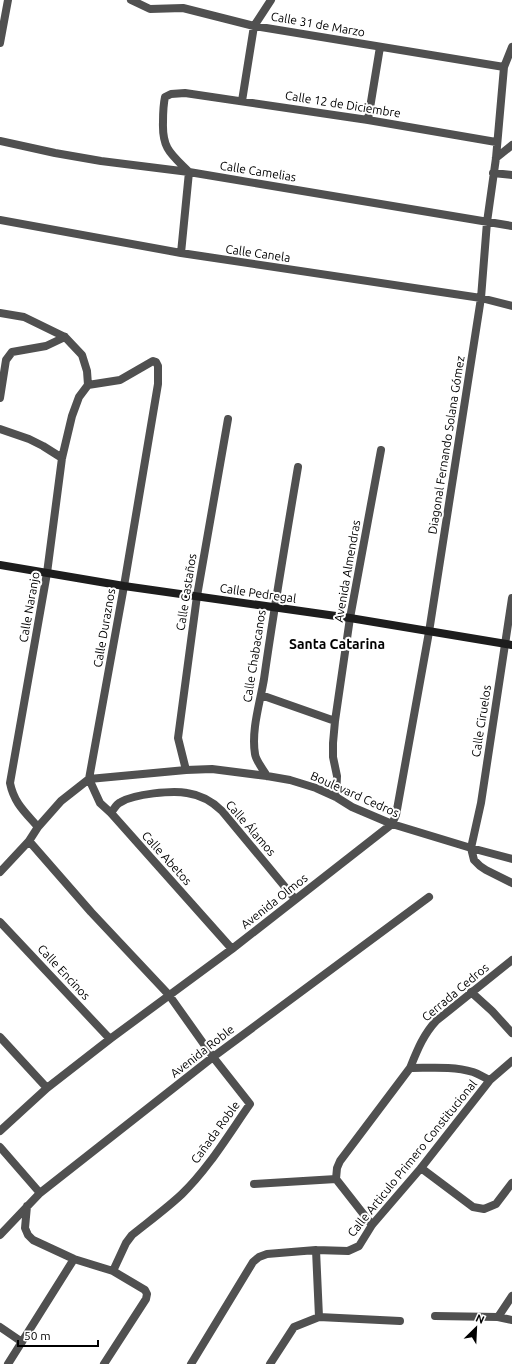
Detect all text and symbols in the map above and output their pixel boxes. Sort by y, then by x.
street label: Calle 31 de Marzo [270,9,366,39]
street label: Calle 12 de Diciembre [284,88,402,120]
street label: Calle Camelias [219,159,297,183]
street label: Calle Canela [225,242,291,264]
street label: Diagonal Fernando Solana Gómez [425,354,467,535]
street label: Avenida Almendras [332,519,362,623]
street label: Calle Castaños [173,553,199,631]
street label: Calle Naranjo [16,571,42,643]
street label: Calle Pedregal [219,581,297,605]
street label: Calle Duraznos [91,588,117,668]
street label: Calle Chabacanos [240,609,268,703]
district label: Santa Catarina [289,636,385,652]
street label: Calle Ciruelos [469,684,493,758]
street label: Boulevard Cedros [309,769,401,819]
street label: Calle Álamos [223,798,279,858]
street label: Calle Abetos [140,829,194,887]
street label: Avenida Olmos [238,871,310,931]
street label: Calle Encinos [35,942,93,1002]
street label: Cerrada Cedros [419,960,491,1024]
street label: Avenida Roble [168,1022,236,1080]
street label: Calle Articulo Primero Constitucional [345,1077,479,1239]
street label: Cañada Roble [188,1098,242,1166]
north arrow [456,1308,496,1348]
text: N [474,1312,486,1326]
scale bar [18,1322,98,1348]
text: 50 m [24,1329,51,1342]

